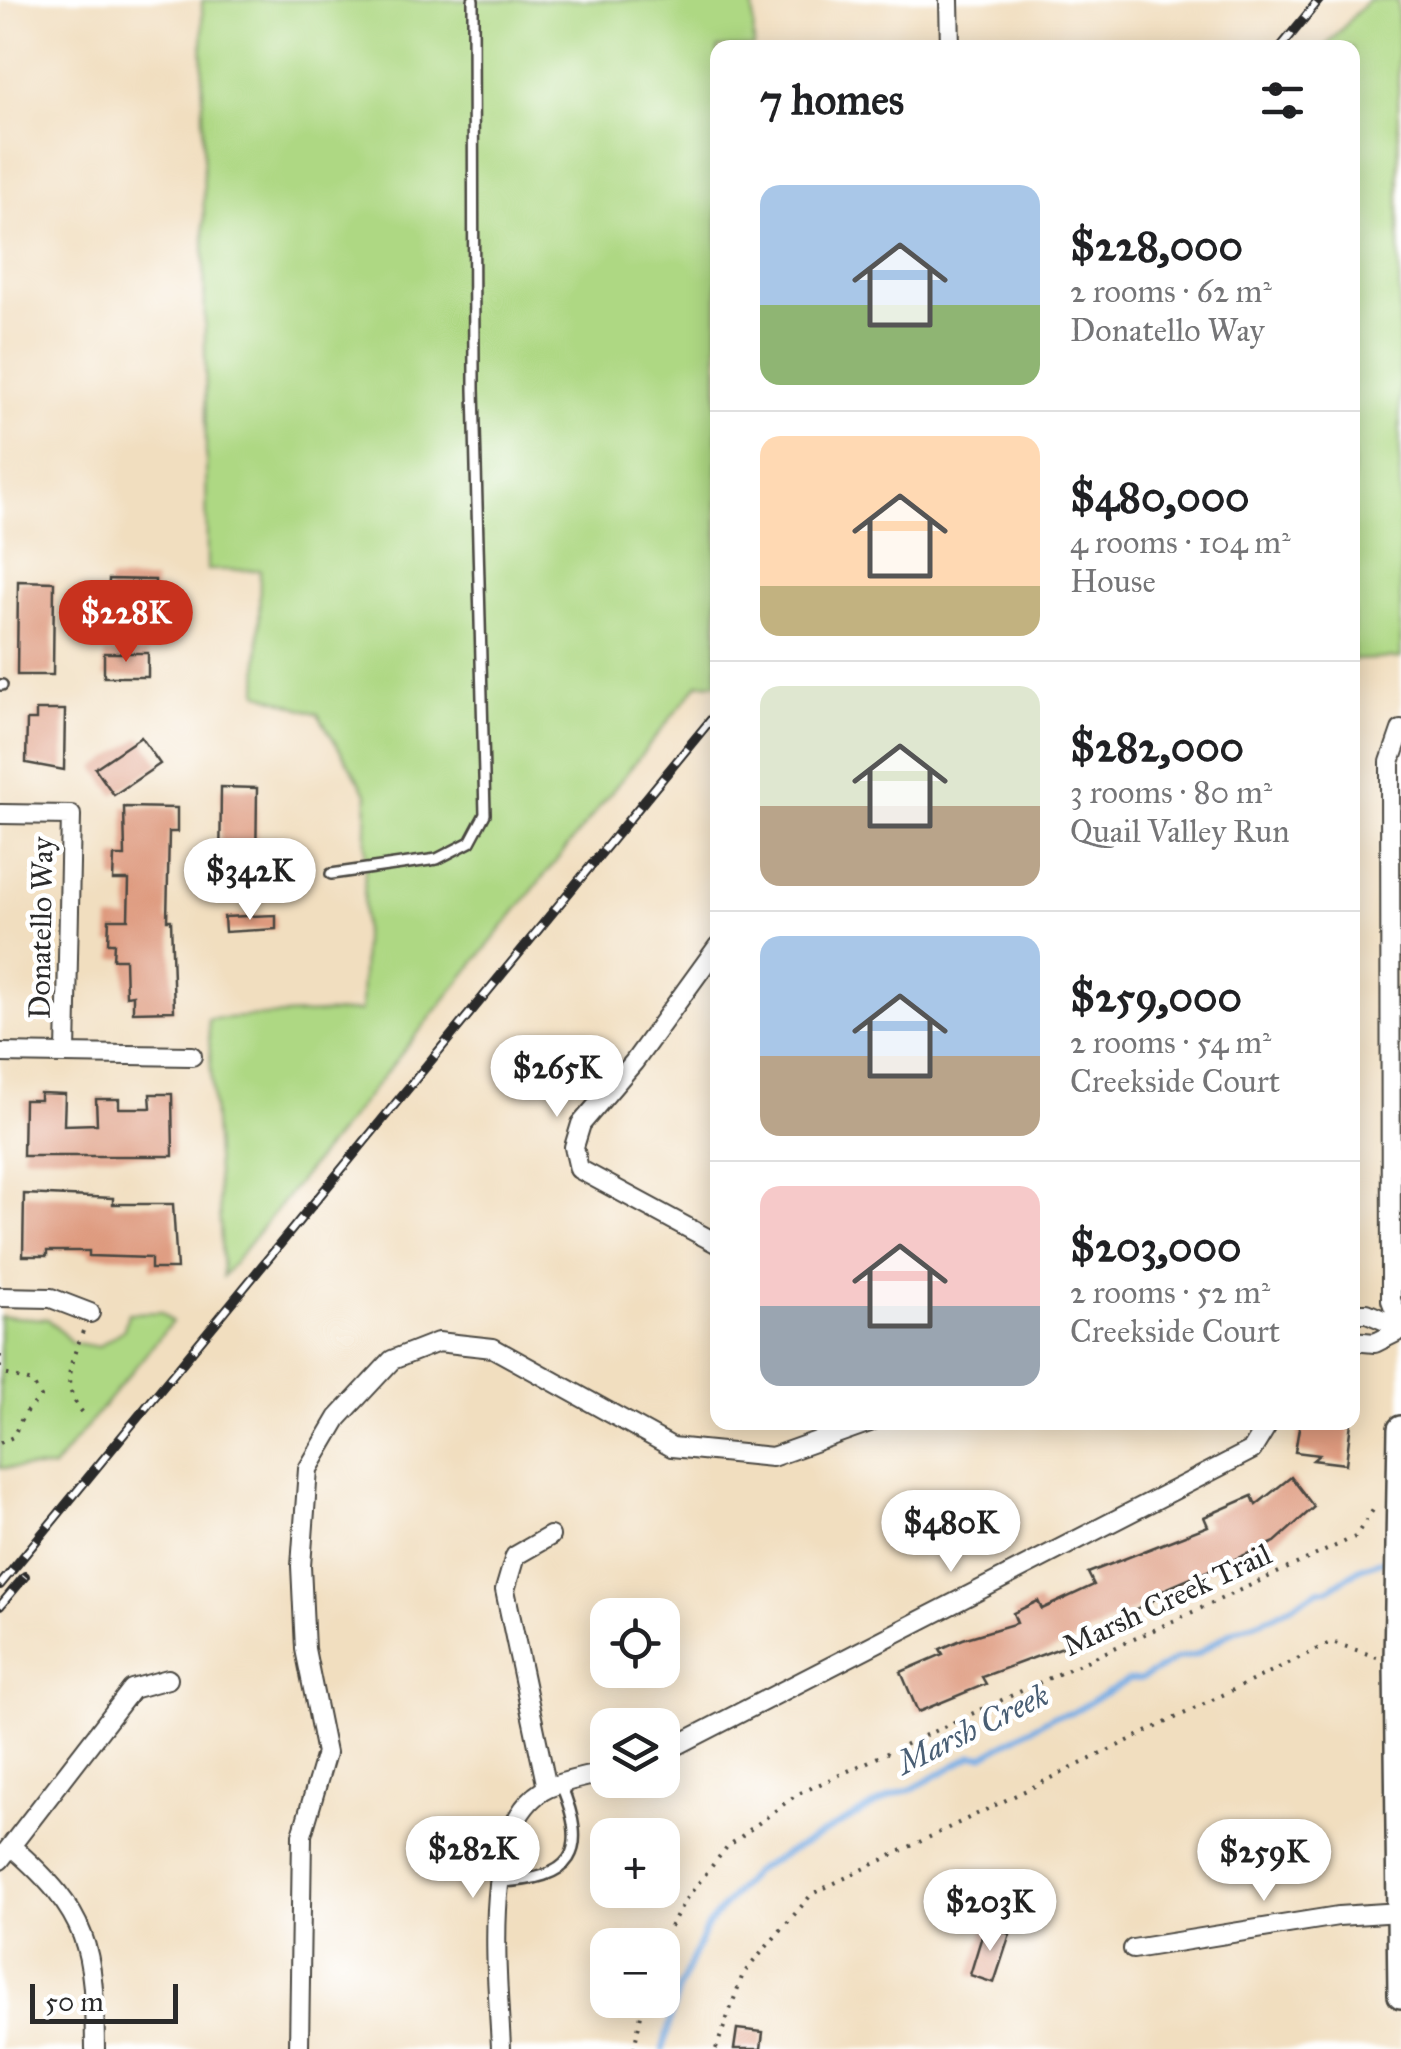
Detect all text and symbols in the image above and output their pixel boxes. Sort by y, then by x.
icon: filters [1255,73,1310,128]
text: 7 homes [760,74,904,126]
text: $228,000 [1070,220,1243,272]
icon: home [840,225,960,345]
text: 2 rooms · 62 m² [1070,272,1272,311]
text: Donatello Way [1070,311,1265,350]
text: $480,000 [1070,471,1250,523]
icon: home [840,476,960,596]
text: 4 rooms · 104 m² [1070,523,1291,562]
text: House [1070,562,1156,601]
pin: $228K [56,580,196,665]
text: $228K [81,593,171,632]
text: $282,000 [1070,721,1244,773]
icon: home [840,726,960,846]
text: 3 rooms · 80 m² [1070,773,1272,812]
text: Quail Valley Run [1070,812,1290,851]
street label: Donatello Way [21,836,61,1019]
pin: $342K [180,838,320,923]
text: $342K [206,851,294,890]
text: $259,000 [1070,971,1242,1023]
icon: home [840,976,960,1096]
text: 2 rooms · 54 m² [1070,1023,1271,1062]
pin: $265K [487,1035,627,1120]
text: $265K [513,1048,601,1087]
text: Creekside Court [1070,1062,1280,1101]
text: $203,000 [1070,1221,1241,1273]
icon: home [840,1226,960,1346]
text: 2 rooms · 52 m² [1070,1273,1270,1312]
text: Creekside Court [1070,1312,1280,1351]
pin: $480K [881,1490,1021,1575]
text: $480K [903,1503,999,1542]
street label: Marsh Creek Trail [1057,1536,1278,1664]
map controls [590,1598,680,2018]
button: locate [590,1598,680,1688]
water label: Marsh Creek [888,1676,1055,1784]
button: layers [590,1708,680,1798]
pin: $282K [403,1816,543,1901]
button: + [590,1818,680,1908]
pin: $259K [1194,1819,1334,1904]
text: $282K [428,1829,518,1868]
text: $259K [1219,1832,1309,1871]
pin: $203K [920,1869,1060,1954]
text: $203K [945,1882,1035,1921]
button: − [590,1928,680,2018]
scale bar [30,1979,178,2024]
text: 50 m [45,1984,104,2019]

